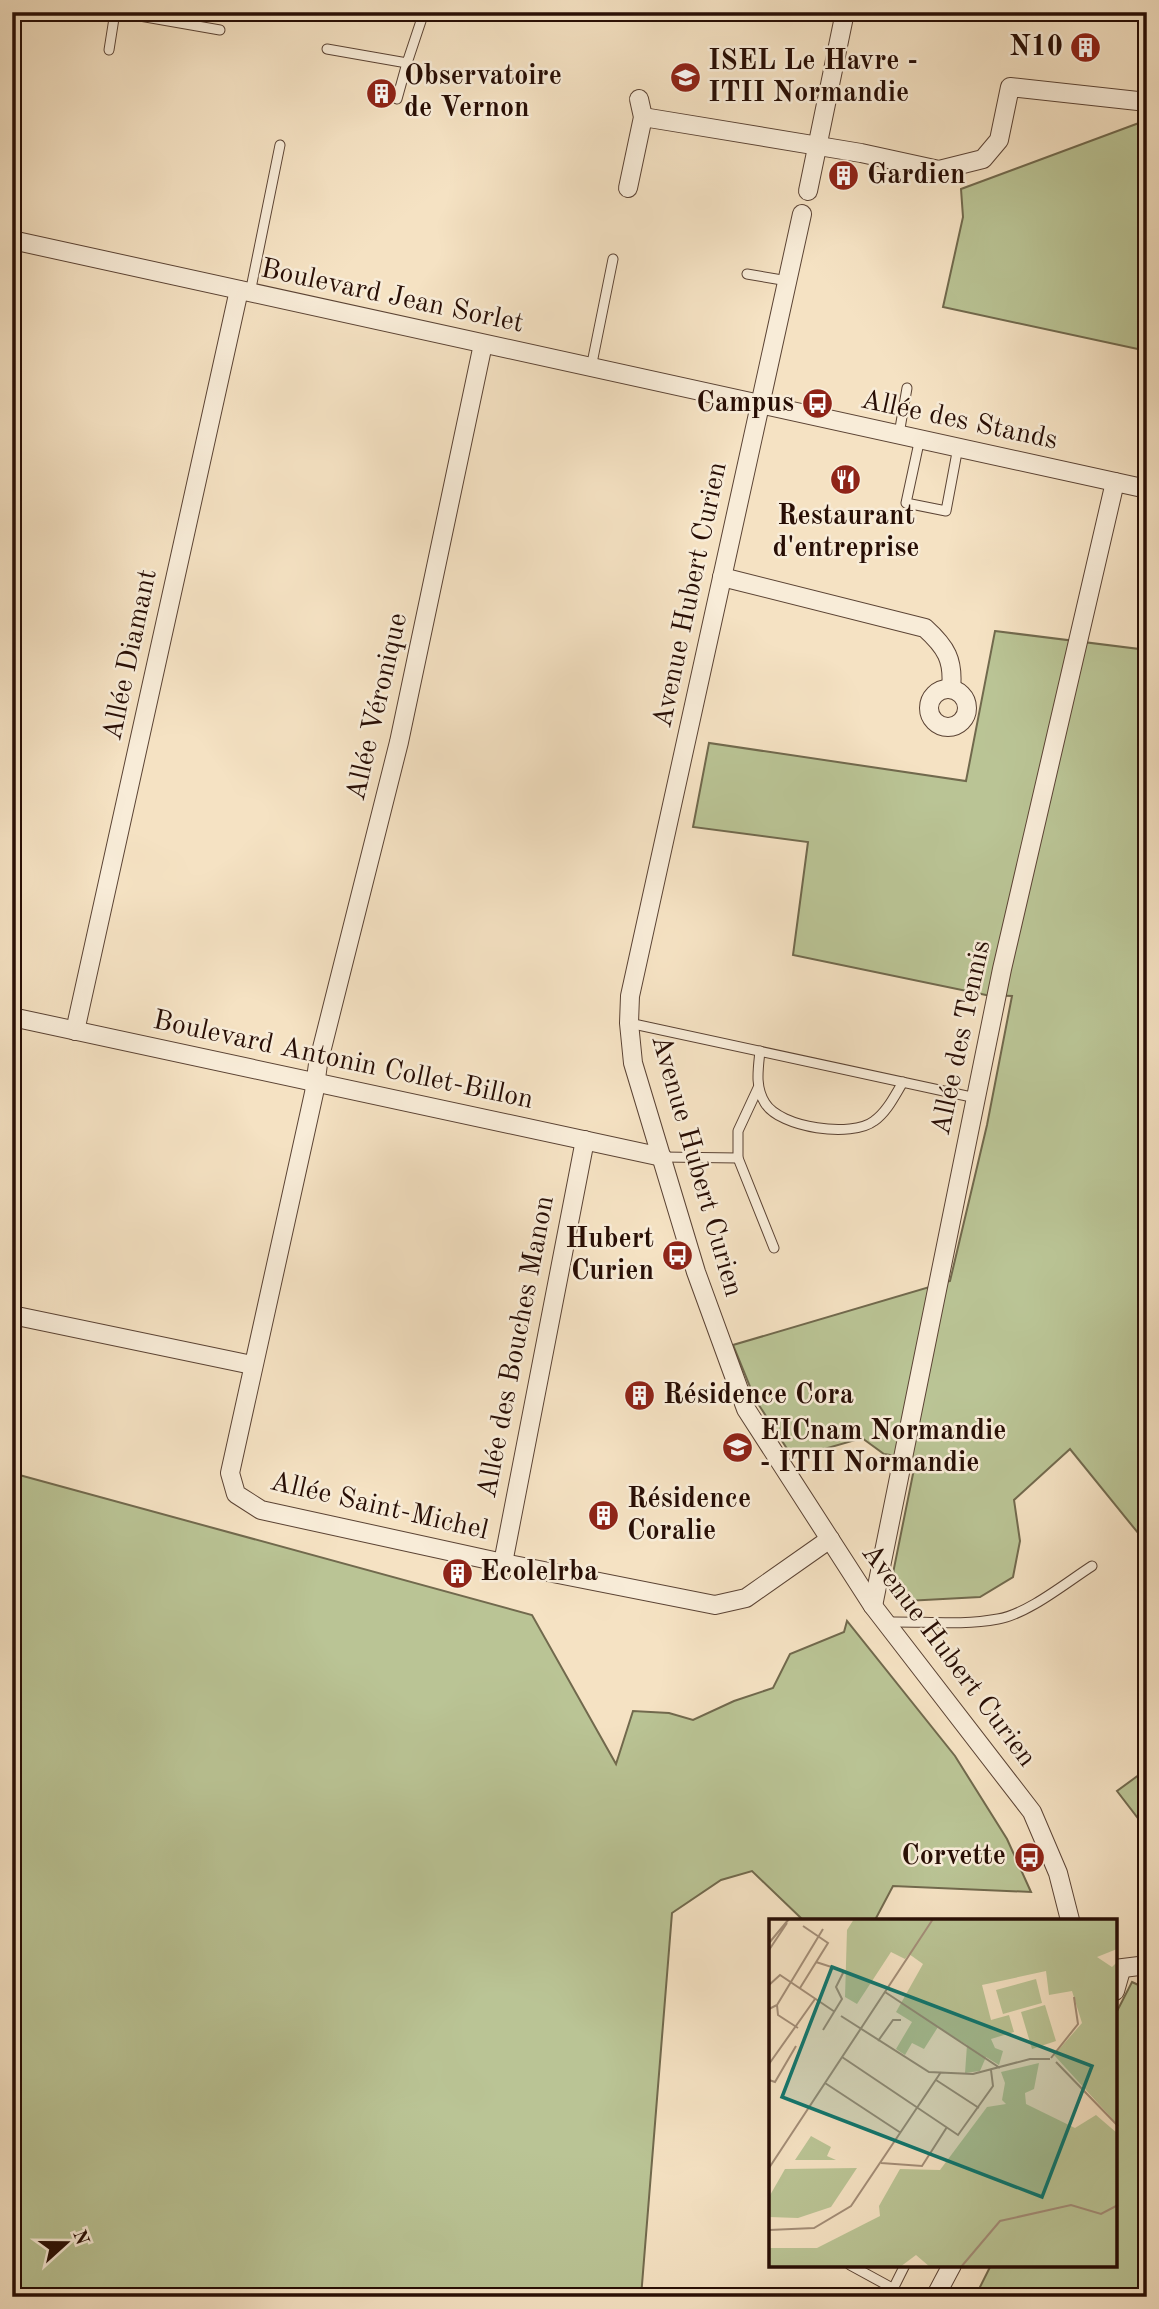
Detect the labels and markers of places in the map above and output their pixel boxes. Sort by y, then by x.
building icon: N10 [1069,31,1103,65]
place label: N10 [1009,34,1063,62]
place label: ISEL Le Havre - ITII Normandie [708,48,918,108]
school or university icon: ISEL Le Havre - ITII Normandie [668,61,702,95]
place label: Observatoire de Vernon [404,63,562,123]
building icon: Observatoire de Vernon [364,76,398,110]
building icon: Gardien [827,159,861,193]
place label: Gardien [867,162,966,190]
bus stop icon: Campus [800,387,834,421]
place label: Campus [696,390,794,418]
restaurant icon: Restaurant d'entreprise [829,463,863,497]
place label: Restaurant d'entreprise [772,503,920,563]
place label: Hubert Curien [565,1226,654,1286]
bus stop icon: Hubert Curien [660,1239,694,1273]
building icon: Résidence Cora [623,1379,657,1413]
place label: Résidence Cora [663,1382,854,1410]
place label: EICnam Normandie - ITII Normandie [760,1418,1007,1478]
school or university icon: EICnam Normandie - ITII Normandie [720,1431,754,1465]
place label: Résidence Coralie [627,1486,751,1546]
building icon: Résidence Coralie [587,1499,621,1533]
building icon: Ecolelrba [440,1556,474,1590]
place label: Ecolelrba [480,1559,598,1587]
bus stop icon: Corvette [1012,1840,1046,1874]
place label: Corvette [901,1843,1006,1871]

